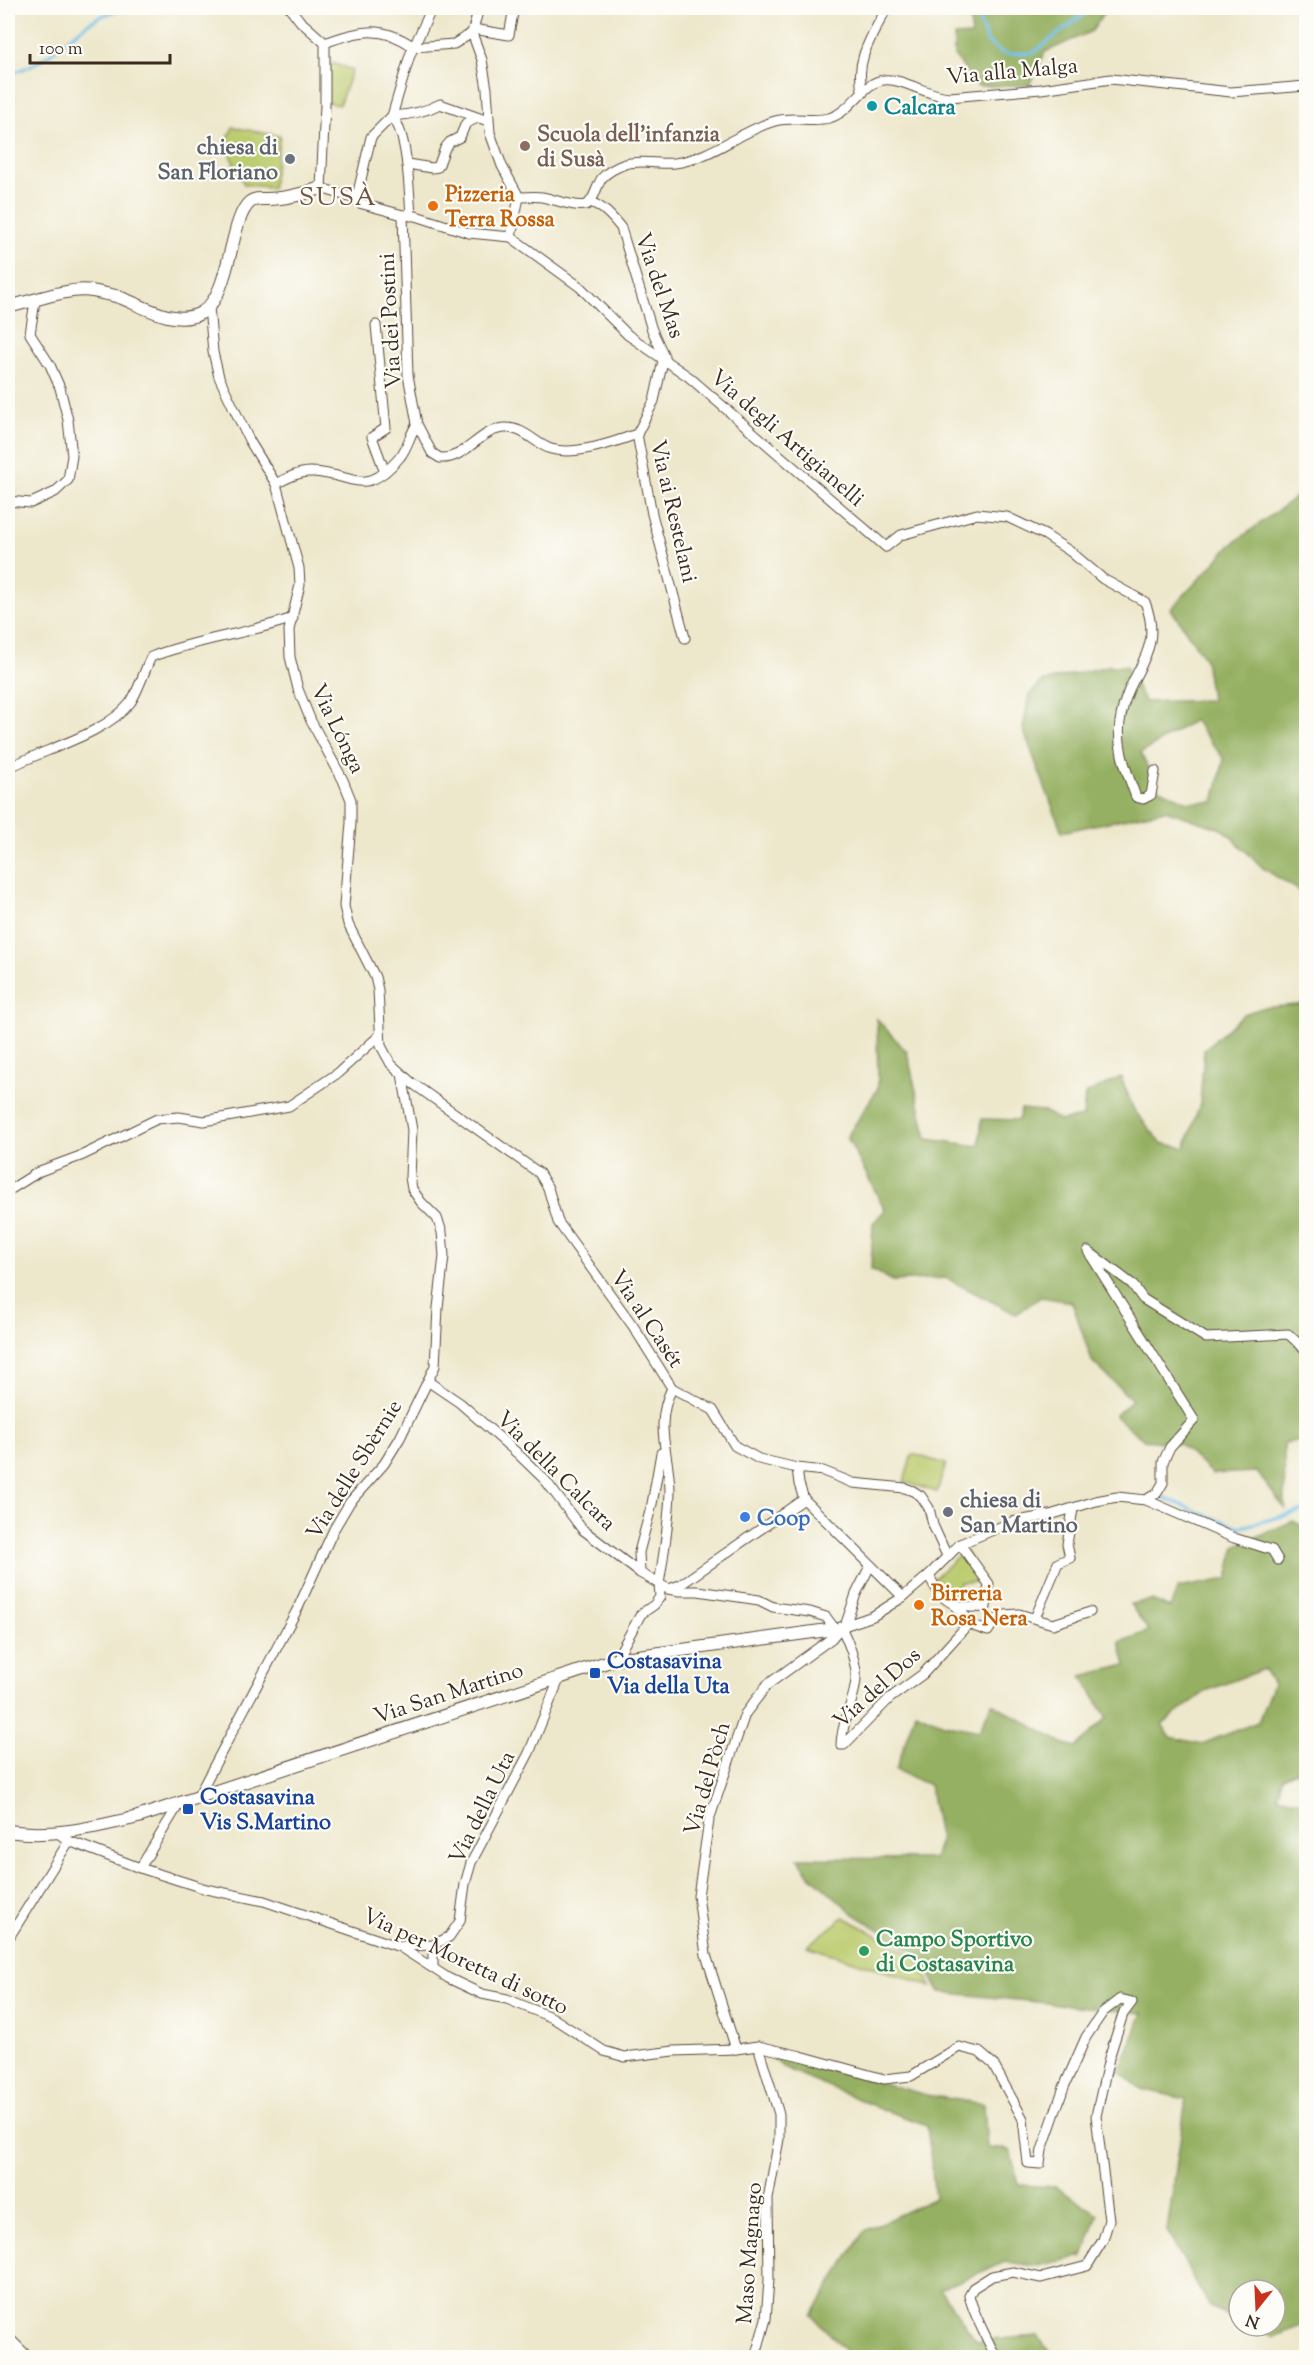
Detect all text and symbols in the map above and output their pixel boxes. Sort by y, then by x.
scale bar [30,27,170,65]
text: 100 m [39,37,83,63]
street label: Via alla Malga [945,51,1079,95]
place label: Calcara [884,93,957,125]
marker: Calcara [865,99,879,113]
place label: Scuola dell'infanzia di Susà [537,120,721,177]
place label: chiesa di San Floriano [157,133,279,190]
marker: Scuola dell'infanzia di Susà [518,139,532,153]
marker: chiesa di San Floriano [283,152,297,166]
district label: SUSÀ [299,180,377,217]
place label: Pizzeria Terra Rossa [445,180,556,237]
marker: Pizzeria Terra Rossa [426,199,440,213]
street label: Via del Mas [625,229,691,343]
street label: Via dei Postini [372,252,412,390]
street label: Via degli Artigianelli [702,363,870,516]
street label: Via ai Restelani [640,437,704,586]
street label: Via Lónga [301,679,372,780]
street label: Via al Casét [601,1264,690,1376]
street label: Via delle Sbèrnie [300,1394,412,1547]
street label: Via della Calcara [487,1405,622,1540]
place label: chiesa di San Martino [960,1486,1078,1543]
place label: Coop [757,1504,810,1536]
marker: chiesa di San Martino [941,1505,955,1519]
marker: Coop [738,1510,752,1524]
place label: Birreria Rosa Nera [931,1579,1028,1636]
marker: Birreria Rosa Nera [912,1598,926,1612]
street label: Via del Dos [827,1641,929,1738]
place label: Costasavina Via della Uta [607,1647,730,1704]
street label: Via San Martino [370,1656,528,1734]
marker: Costasavina Via della Uta [588,1666,602,1680]
street label: Via del Pòch [677,1718,740,1839]
street label: Via della Uta [442,1746,525,1870]
place label: Costasavina Vis S.Martino [200,1783,331,1840]
marker: Costasavina Vis S.Martino [181,1802,195,1816]
street label: Via per Moretta di sotto [356,1901,573,2025]
place label: Campo Sportivo di Costasavina [876,1925,1033,1982]
marker: Campo Sportivo di Costasavina [857,1944,871,1958]
street label: Maso Magnago [730,2181,772,2325]
north arrow [1227,2278,1287,2338]
text: N [1243,2307,1263,2333]

